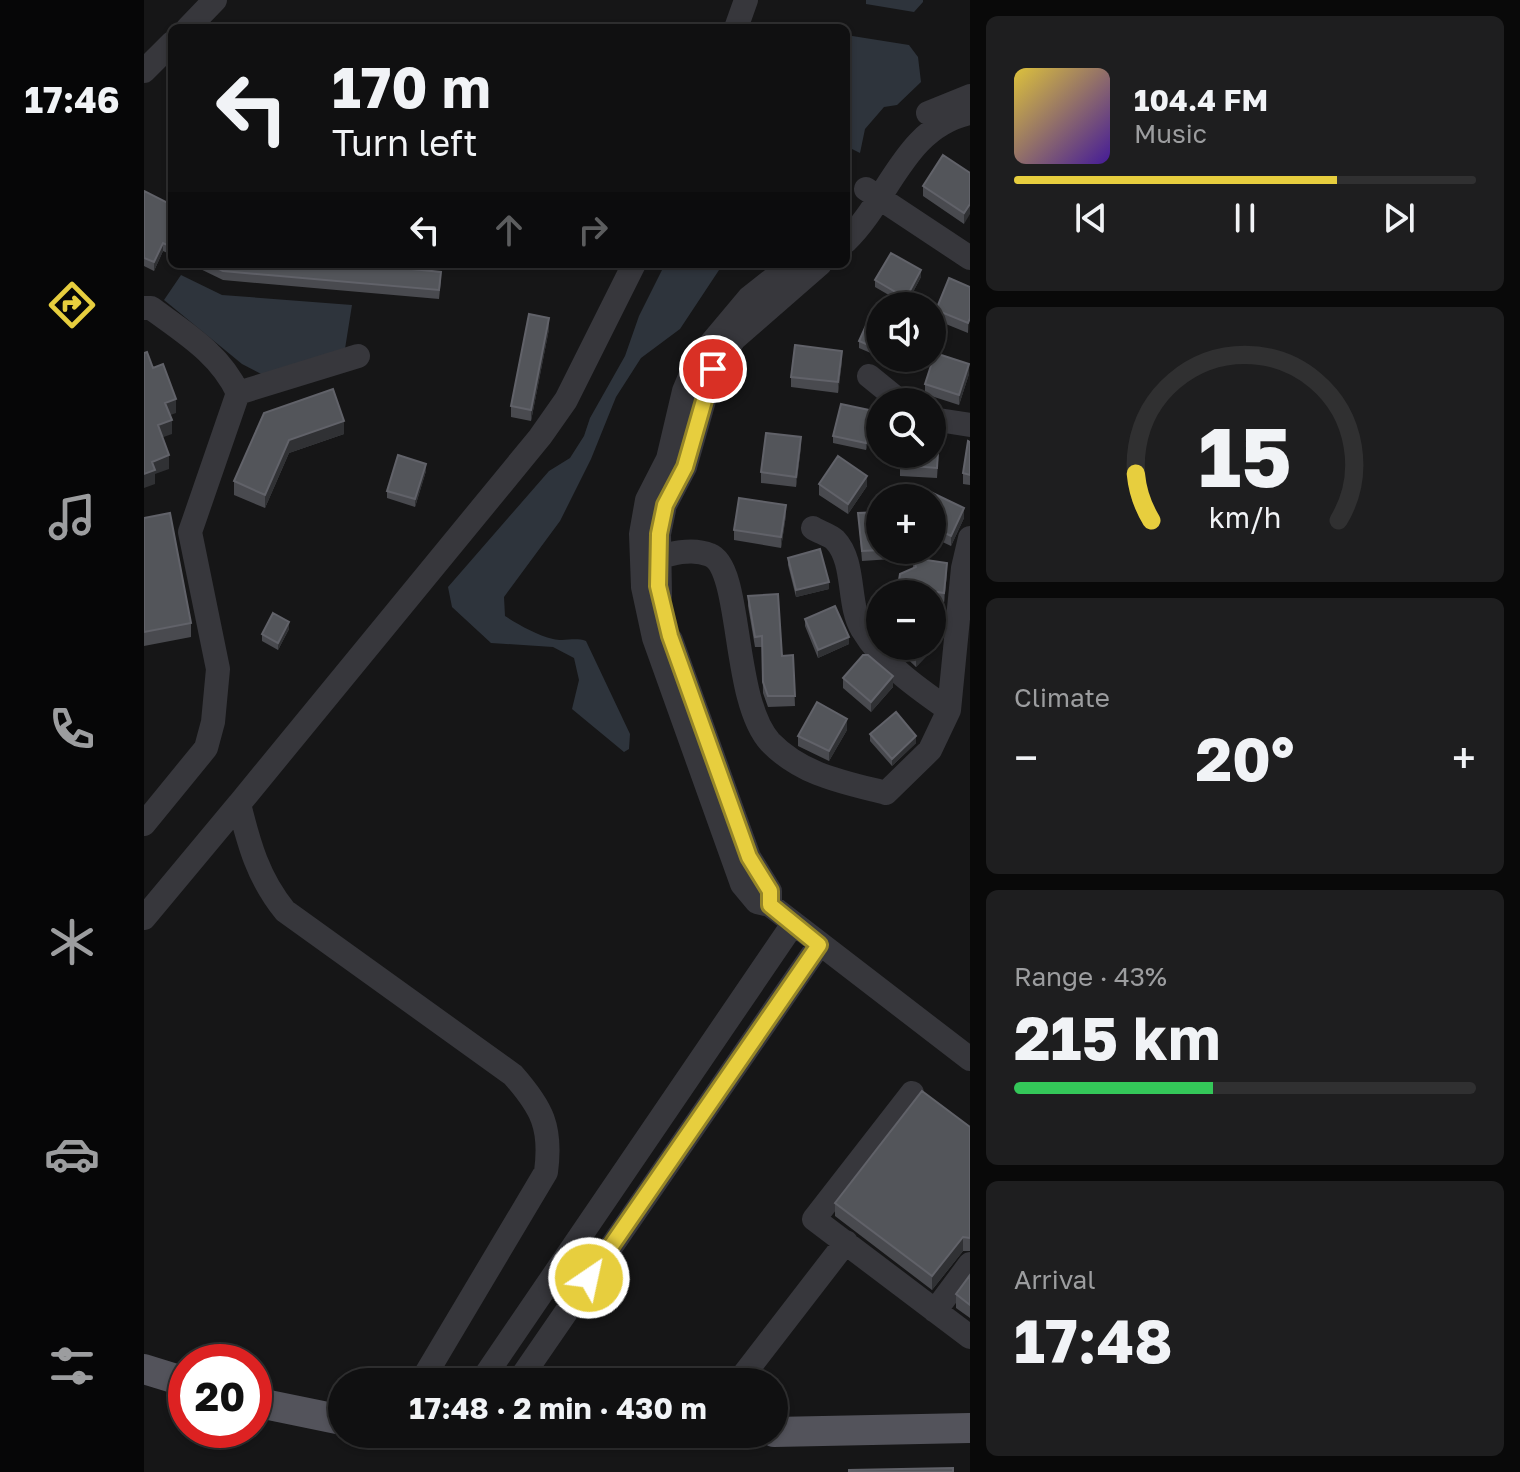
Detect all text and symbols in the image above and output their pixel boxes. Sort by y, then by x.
text: 170 m [332,53,491,120]
icon: left [200,56,304,160]
text: 17:46 [24,78,120,121]
text: 104.4 FM [1134,82,1268,118]
text: Music [1134,118,1207,149]
text: Turn left [332,121,478,164]
icon: previous [1069,196,1113,240]
icon: pause [1223,196,1267,240]
icon: next [1377,196,1421,240]
icon: left [403,208,447,252]
icon: ahead [487,208,531,252]
icon: right [571,208,615,252]
icon: directions [44,277,100,333]
map controls [866,292,946,660]
button: sound [866,292,946,372]
pin [679,335,747,403]
icon: arrive [691,347,735,391]
button: search [866,388,946,468]
text: 15 [1198,404,1292,504]
button: + [866,484,946,564]
icon: music [44,489,100,545]
text: km/h [1209,500,1281,534]
button: − [866,580,946,660]
text: Climate [1014,682,1110,713]
icon: phone [44,701,100,757]
text: 20° [1196,722,1295,794]
text: − [1014,731,1038,784]
text: + [1452,731,1476,784]
icon: climate [44,914,100,970]
text: Range · 43% [1014,961,1167,992]
text: 215 km [1014,1001,1220,1073]
icon: car [44,1126,100,1182]
position arrow [547,1236,631,1320]
text: Arrival [1014,1264,1095,1295]
text: 17:48 [1014,1304,1173,1376]
icon: filters [44,1338,100,1394]
speed limit sign: 20 [168,1344,272,1448]
text: 17:48 · 2 min · 430 m [409,1390,707,1426]

